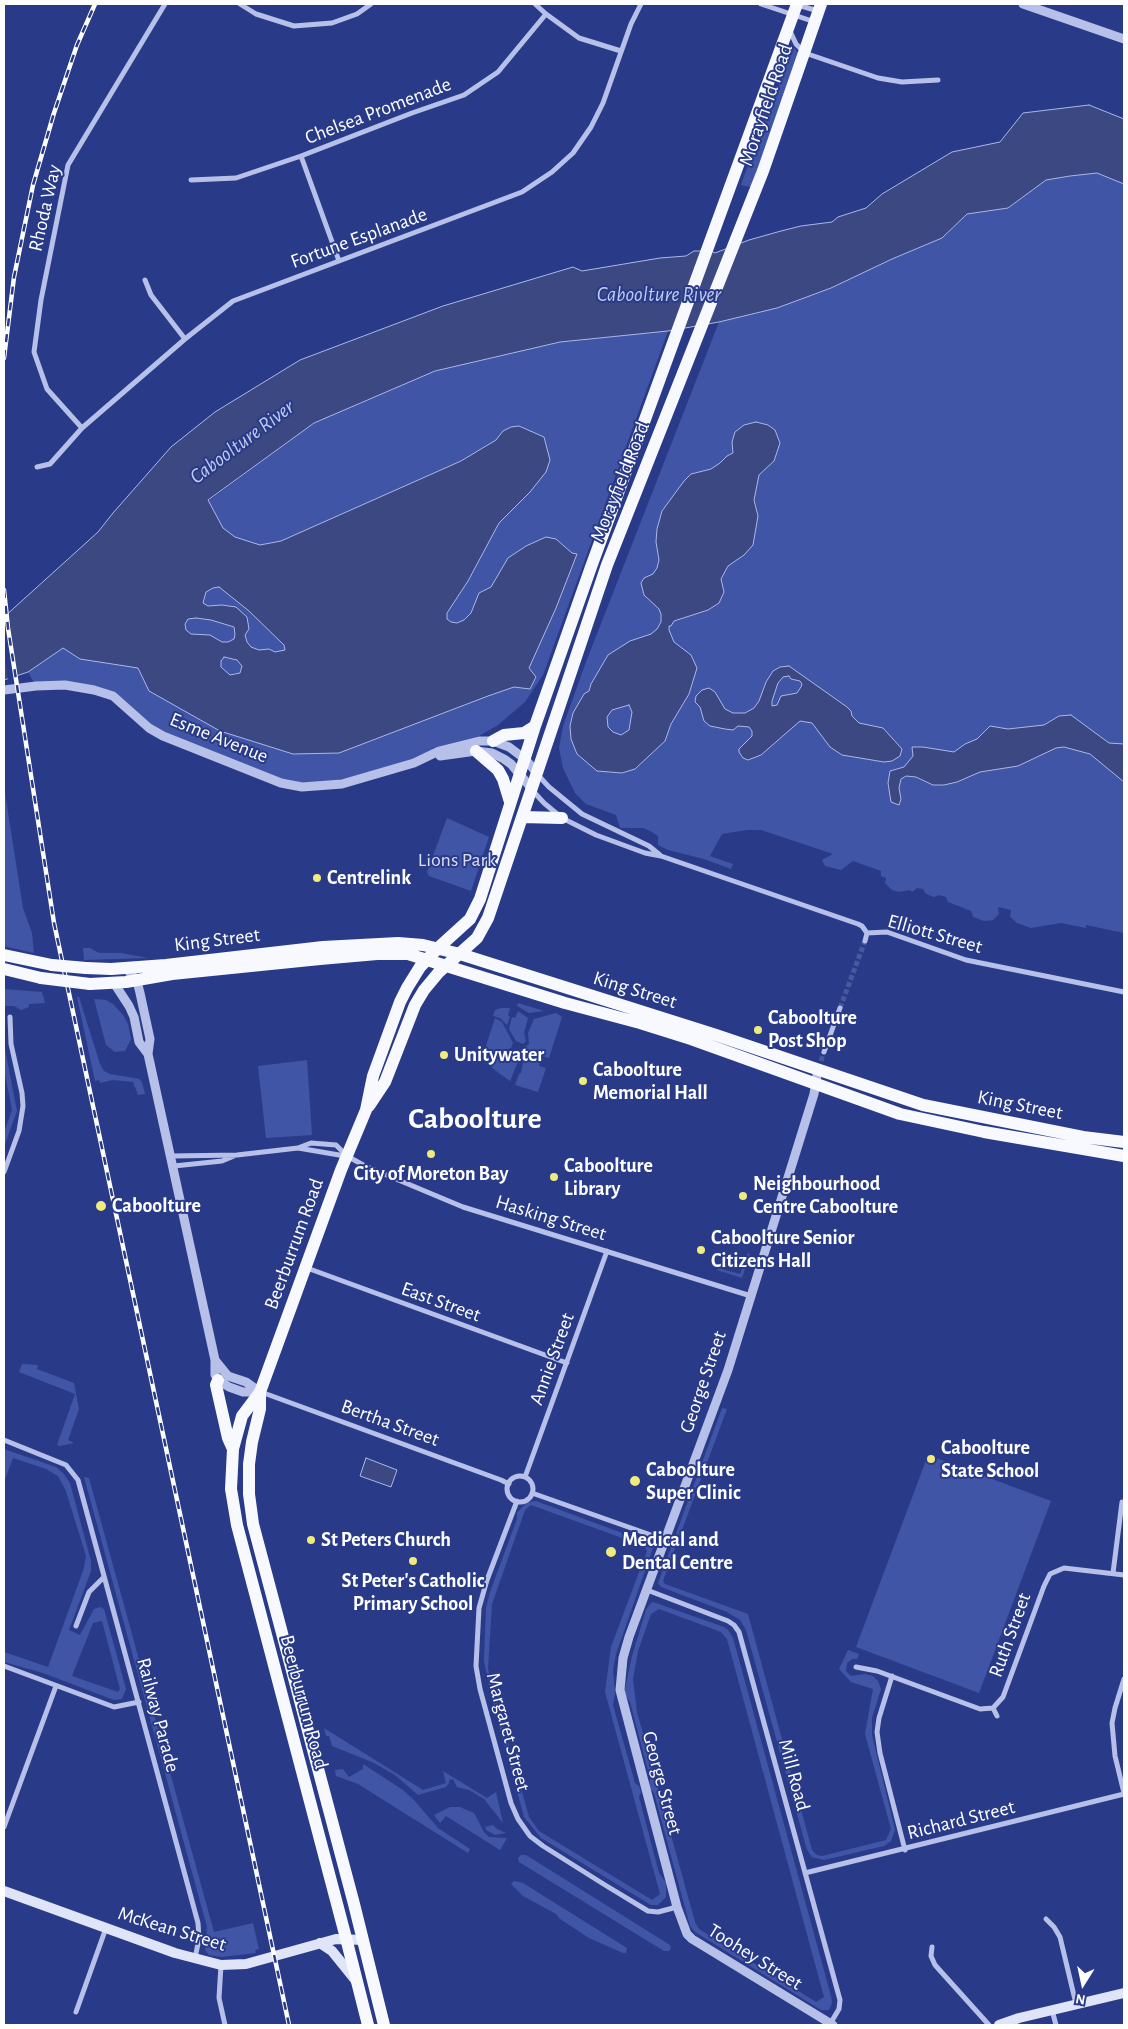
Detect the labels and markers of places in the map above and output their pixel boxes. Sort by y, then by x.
place label: Centrelink [327,866,411,890]
marker: Centrelink [311,872,323,884]
place label: Caboolture Post Shop [768,1006,857,1053]
marker: Caboolture Post Shop [752,1024,764,1036]
place label: Unitywater [454,1043,544,1067]
marker: Unitywater [438,1049,450,1061]
place label: Caboolture Memorial Hall [593,1058,708,1105]
marker: Caboolture Memorial Hall [577,1075,589,1087]
marker: City of Moreton Bay [425,1148,437,1160]
place label: Caboolture Library [564,1154,653,1201]
place label: City of Moreton Bay [353,1162,509,1186]
marker: Caboolture Library [548,1171,560,1183]
place label: Neighbourhood Centre Caboolture [753,1172,898,1219]
marker: Neighbourhood Centre Caboolture [737,1190,749,1202]
place label: Caboolture [112,1194,201,1218]
marker: Caboolture [94,1199,108,1213]
place label: Caboolture Senior Citizens Hall [711,1226,855,1273]
marker: Caboolture Senior Citizens Hall [695,1244,707,1256]
place label: Caboolture State School [941,1436,1039,1483]
marker: Caboolture State School [925,1453,937,1465]
place label: Caboolture Super Clinic [646,1458,741,1505]
marker: Caboolture Super Clinic [628,1474,642,1488]
place label: St Peters Church [321,1528,451,1552]
place label: Medical and Dental Centre [622,1528,733,1575]
marker: St Peters Church [305,1534,317,1546]
marker: Medical and Dental Centre [604,1545,618,1559]
marker: St Peter's Catholic Primary School [407,1555,419,1567]
place label: St Peter's Catholic Primary School [341,1569,485,1616]

